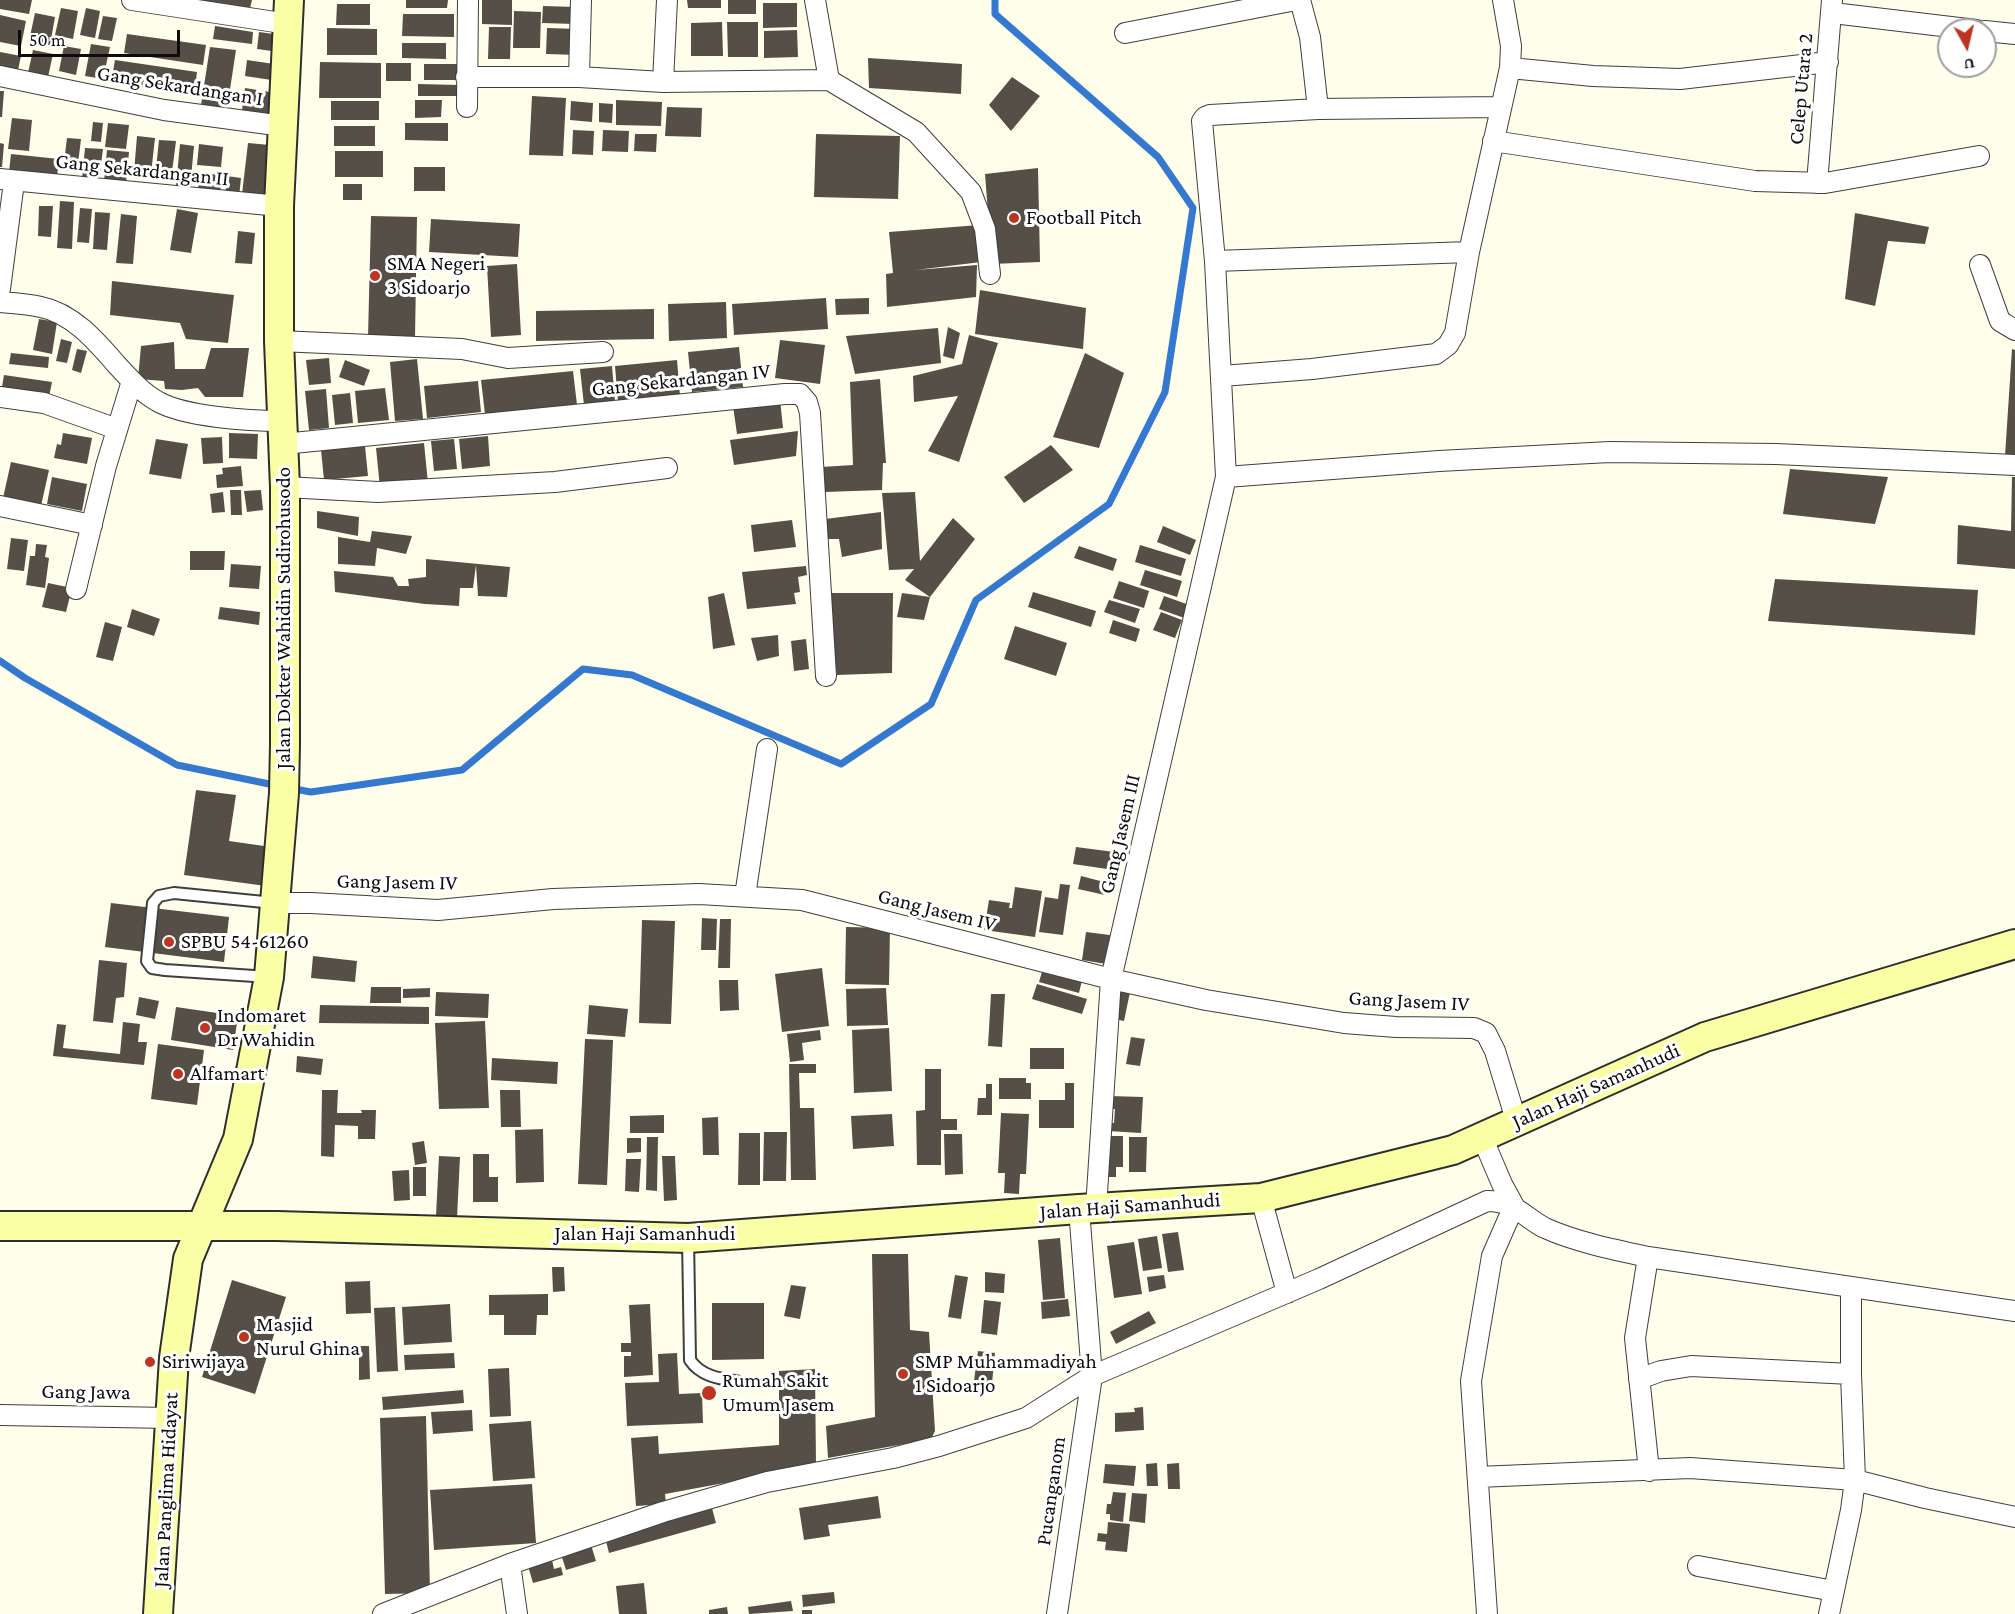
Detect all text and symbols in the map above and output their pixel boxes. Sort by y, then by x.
scale bar [21,18,183,56]
north arrow [1937,18,1997,78]
text: 50 m [29,30,66,50]
street label: Celep Utara 2 [1784,32,1818,146]
text: U [1963,55,1976,74]
street label: Gang Sekardangan I [95,60,265,112]
street label: Gang Sekardangan II [54,148,230,192]
place label: Football Pitch [1026,205,1142,231]
marker: Football Pitch [1007,211,1021,225]
place label: SMA Negeri 3 Sidoarjo [387,251,485,301]
marker: SMA Negeri 3 Sidoarjo [368,269,382,283]
street label: Gang Sekardangan IV [590,358,772,402]
street label: Jalan Dokter Wahidin Sudirohusodo [271,467,297,769]
street label: Gang Jasem III [1094,772,1146,896]
street label: Gang Jasem IV [336,868,458,896]
street label: Gang Jasem IV [875,883,999,937]
place label: SPBU 54-61260 [181,929,309,955]
marker: SPBU 54-61260 [162,935,176,949]
street label: Gang Jasem IV [1348,985,1470,1017]
place label: Indomaret Dr Wahidin [217,1003,315,1053]
marker: Indomaret Dr Wahidin [198,1021,212,1035]
street label: Jalan Haji Samanhudi [1508,1038,1684,1134]
place label: Alfamart [190,1061,264,1087]
marker: Alfamart [171,1067,185,1081]
street label: Jalan Haji Samanhudi [1039,1187,1221,1225]
street label: Jalan Haji Samanhudi [555,1221,735,1247]
place label: Masjid Nurul Ghina [256,1312,360,1362]
marker: Masjid Nurul Ghina [237,1330,251,1344]
place label: Siriwijaya [162,1349,245,1375]
place label: SMP Muhammadiyah 1 Sidoarjo [915,1349,1097,1399]
marker: Siriwijaya [143,1355,157,1369]
marker: SMP Muhammadiyah 1 Sidoarjo [896,1367,910,1381]
place label: Rumah Sakit Umum Jasem [722,1368,835,1418]
street label: Gang Jawa [41,1379,131,1405]
marker: Rumah Sakit Umum Jasem [700,1384,718,1402]
street label: Jalan Panglima Hidayat [148,1392,184,1588]
street label: Pucanganom [1031,1435,1071,1547]

